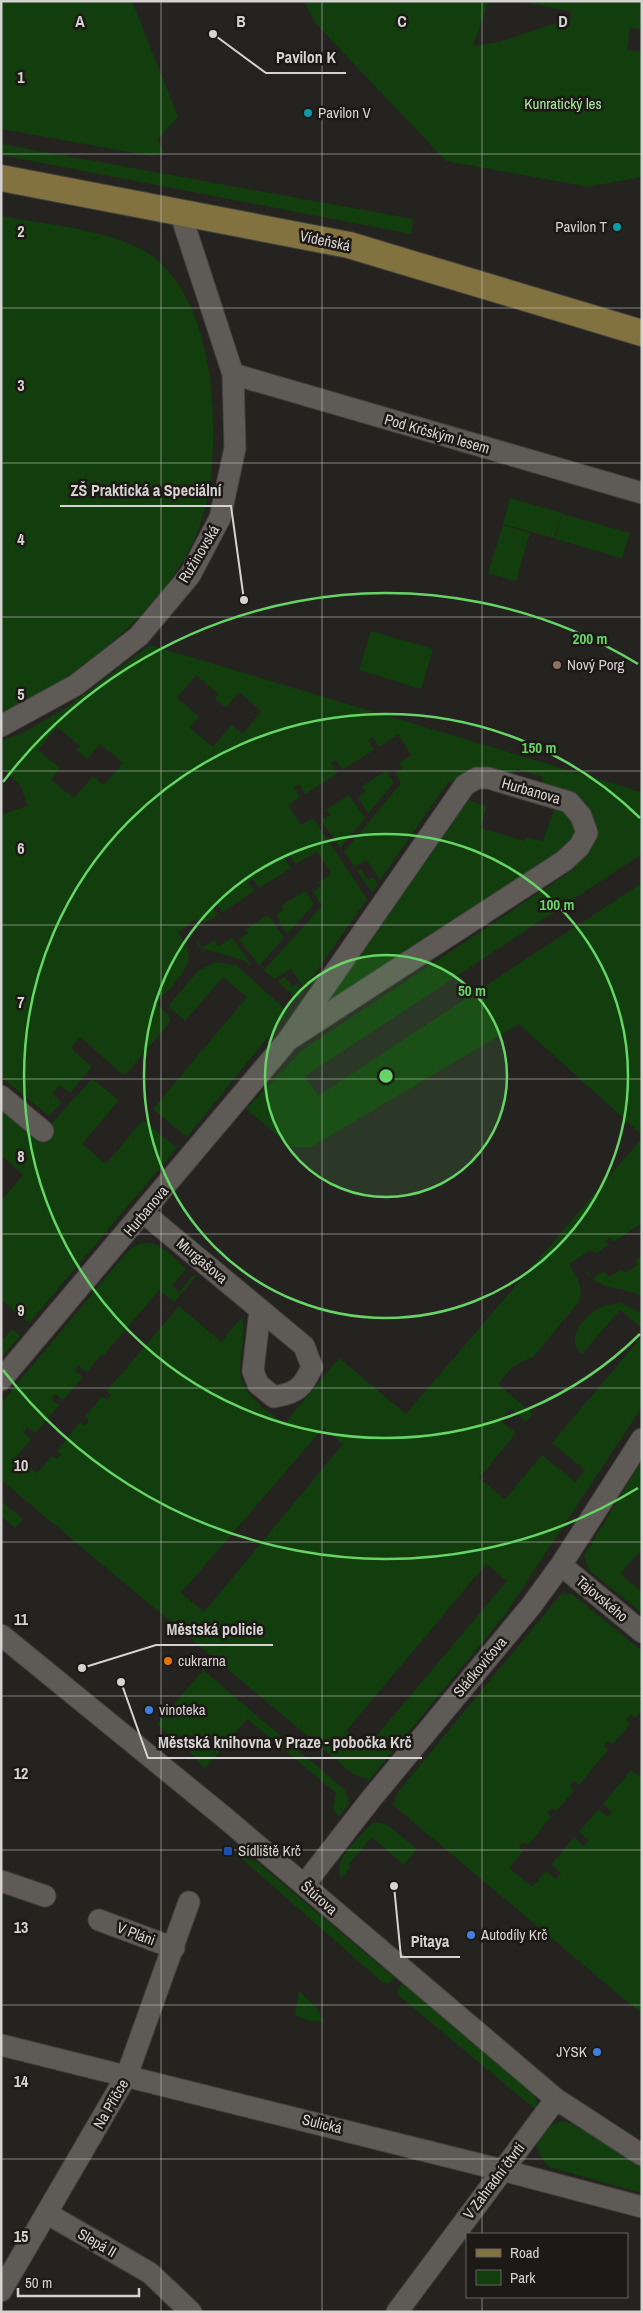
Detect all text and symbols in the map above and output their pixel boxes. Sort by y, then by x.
text: A [75,10,85,32]
text: B [236,10,246,32]
text: C [397,10,407,32]
text: D [558,10,568,32]
callout: Pavilon K [266,42,346,73]
text: Pavilon K [276,46,336,68]
text: 1 [17,66,25,88]
park label: Kunratický les [524,93,602,114]
place label: Pavilon V [318,102,371,123]
marker: Pavilon V [302,107,314,119]
place label: Pavilon T [555,216,607,237]
text: 2 [17,220,25,242]
marker: Pavilon T [611,221,623,233]
street label: Vídeňská [298,225,352,256]
text: 3 [17,374,25,396]
street label: Pod Krčským lesem [382,408,492,459]
callout: ZŠ Praktická a Speciální [60,475,231,506]
text: ZŠ Praktická a Speciální [71,479,223,501]
street label: Ružinovská [173,521,224,587]
text: 4 [17,528,25,550]
text: 200 m [573,628,607,649]
place label: Nový Porg [567,654,625,675]
marker: Nový Porg [551,659,563,671]
text: 5 [17,683,25,705]
text: 150 m [522,737,556,758]
street label: Hurbanova [499,772,563,809]
text: 6 [17,837,25,859]
text: 100 m [540,894,574,915]
text: 50 m [458,980,486,1001]
text: 7 [17,991,25,1013]
centre of rings [377,1067,395,1085]
text: 8 [17,1145,25,1167]
street label: Hurbanova [118,1181,173,1240]
street label: Murgašova [172,1233,232,1288]
text: 9 [17,1299,25,1321]
text: 10 [14,1454,28,1476]
street label: Tajovského [572,1571,633,1627]
text: 11 [14,1608,29,1630]
callout: Městská policie [156,1614,273,1645]
text: Městská policie [167,1618,264,1640]
street label: Sládkovičova [448,1632,511,1701]
place label: cukrarna [178,1650,226,1671]
marker: cukrarna [162,1655,174,1667]
place label: vinoteka [159,1699,206,1720]
marker: vinoteka [143,1704,155,1716]
callout: Městská knihovna v Praze - pobočka Krč [148,1727,422,1758]
text: Městská knihovna v Praze - pobočka Krč [158,1731,412,1753]
text: 12 [14,1762,28,1784]
place label: Sídliště Krč [238,1840,301,1861]
marker: Sídliště Krč [222,1845,234,1857]
street label: Štúrova [296,1876,342,1920]
text: 13 [14,1916,28,1938]
street label: V Pláni [114,1917,158,1950]
place label: Autodíly Krč [480,1924,547,1945]
callout: Pitaya [401,1926,460,1957]
marker: Autodíly Krč [465,1929,477,1941]
text: Pitaya [411,1930,450,1952]
place label: JYSK [556,2041,588,2062]
marker: JYSK [591,2046,603,2058]
text: 14 [14,2070,29,2092]
street label: Na Příčce [88,2075,133,2132]
street label: Sulická [300,2108,344,2139]
street label: V Zahradní čtvrti [458,2138,529,2223]
street label: Slepá II [74,2223,121,2262]
text: 15 [14,2225,28,2247]
legend [466,2233,628,2298]
text: Road [510,2242,539,2263]
scale bar [18,2266,139,2298]
text: Park [510,2267,536,2288]
text: 50 m [25,2272,52,2293]

